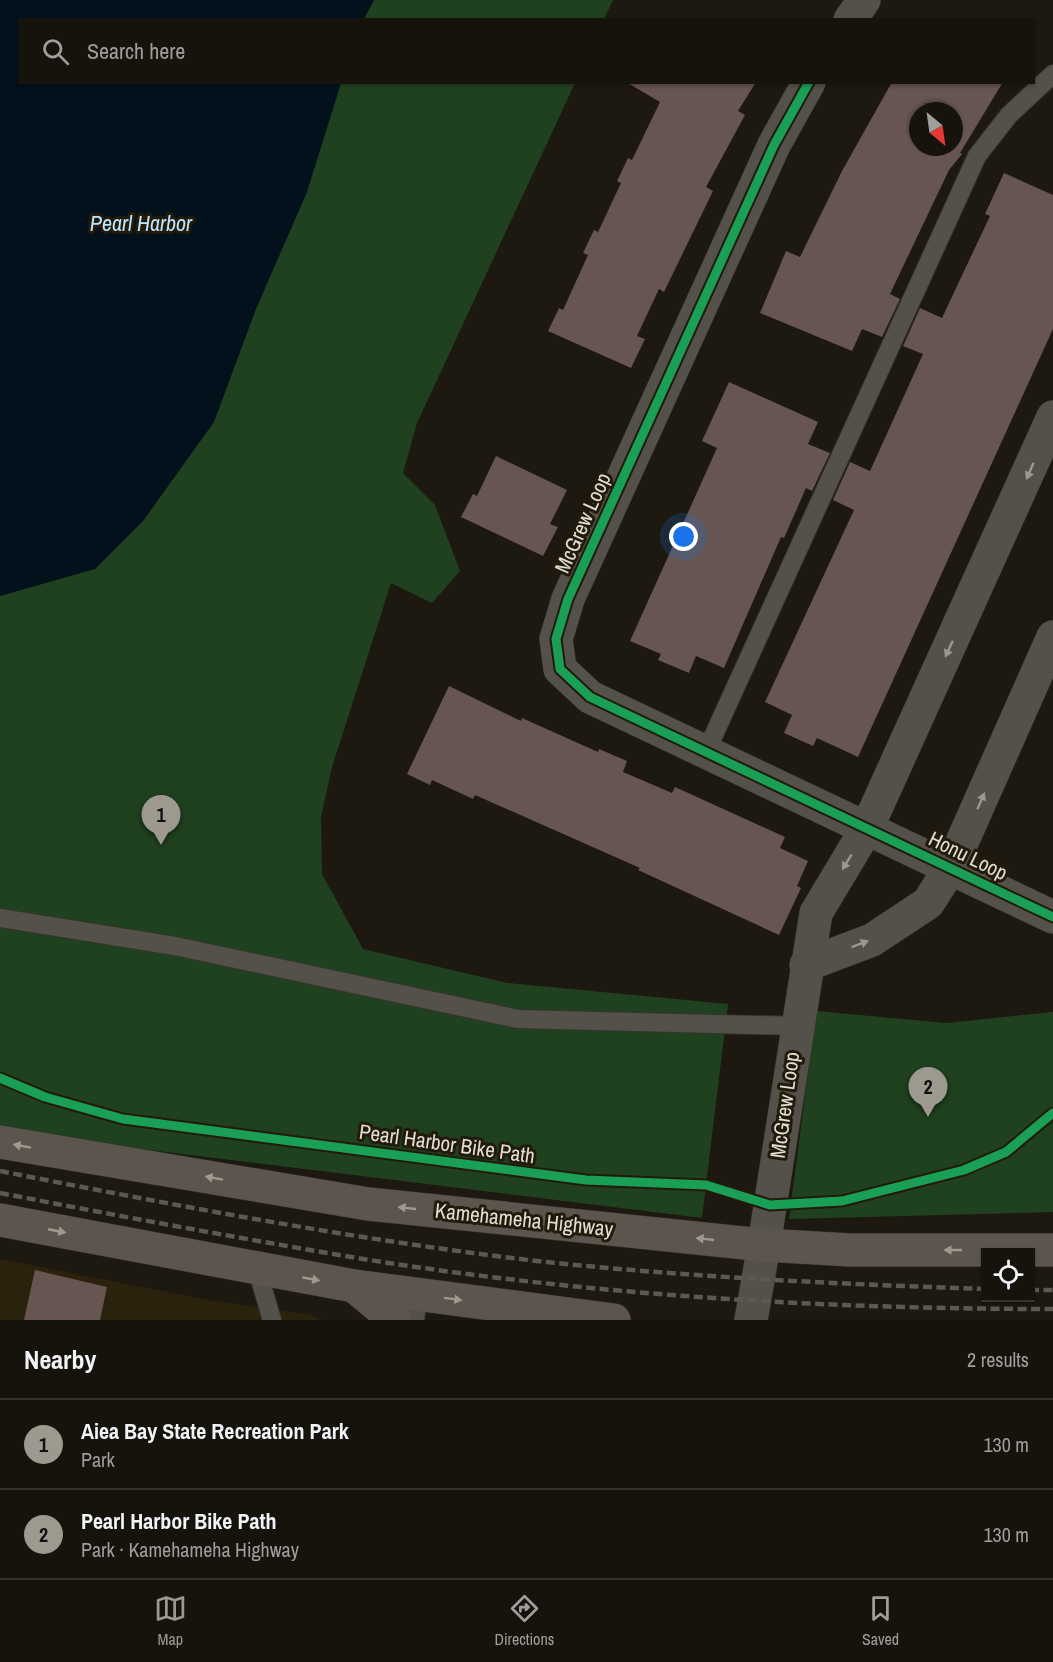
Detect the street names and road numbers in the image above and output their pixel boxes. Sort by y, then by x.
street label: McGrew Loop [547,468,618,578]
street label: Honu Loop [924,824,1012,887]
street label: McGrew Loop [763,1050,806,1160]
street label: Pearl Harbor Bike Path [357,1117,537,1170]
street label: Kamehameha Highway [434,1196,615,1243]

